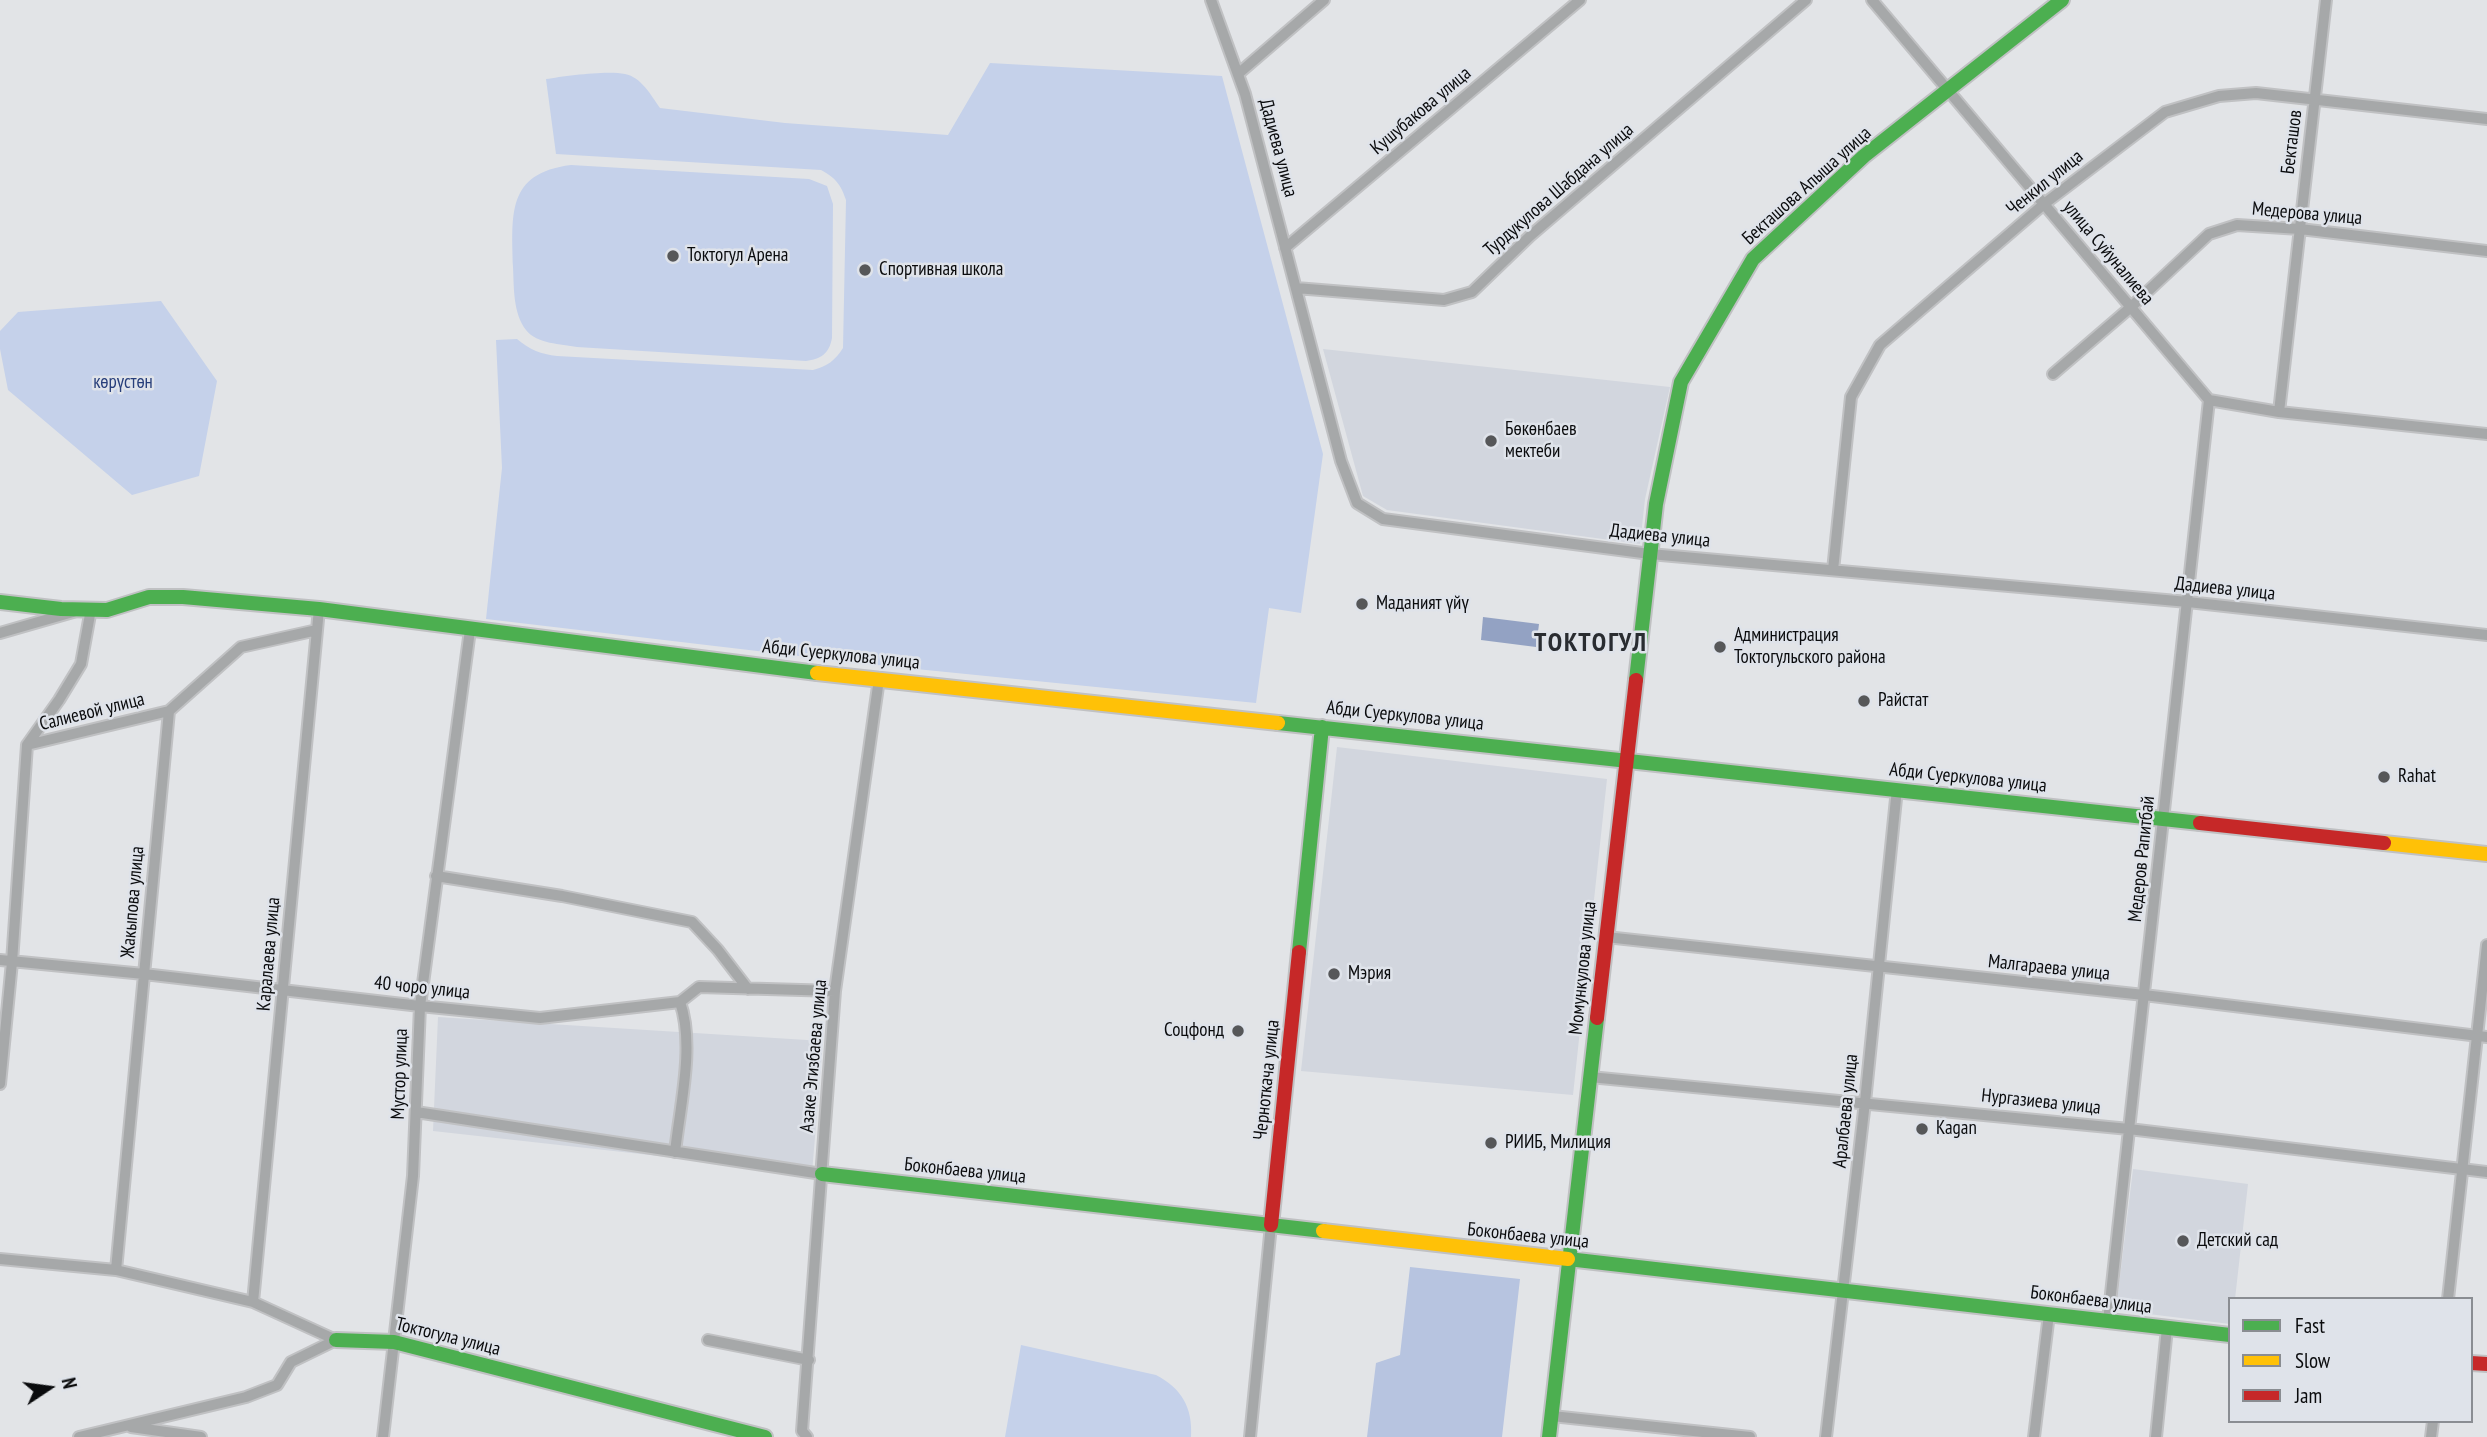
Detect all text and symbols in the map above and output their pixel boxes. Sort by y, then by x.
street label: Кушубакова улица [1366,62,1476,160]
street label: Дадиева улица [1254,96,1302,200]
street label: Бекташов [2277,109,2307,175]
street label: Турдукулова Шабдана улица [1480,119,1638,261]
street label: Бекташова Апыша улица [1738,122,1876,250]
street label: Ченкил улица [2002,145,2088,221]
street label: улица Суйуналиева [2058,196,2158,310]
street label: Медерова улица [2251,198,2363,230]
place label: Токтогул Арена [687,245,788,267]
marker: Токтогул Арена [665,248,681,264]
place label: Спортивная школа [879,259,1003,281]
marker: Спортивная школа [857,262,873,278]
park label: көрүстөн [93,372,153,394]
place label: Бөкөнбаев мектеби [1505,419,1577,463]
marker: Бөкөнбаев мектеби [1483,433,1499,449]
street label: Дадиева улица [1609,519,1711,553]
street label: Дадиева улица [2174,572,2276,606]
place label: Маданият үйү [1376,593,1469,615]
marker: Маданият үйү [1354,596,1370,612]
place label: Администрация Токтогульского района [1734,625,1885,669]
district label: ТОКТОГУЛ [1535,628,1647,660]
street label: Абди Суеркулова улица [761,635,921,675]
marker: Администрация Токтогульского района [1712,639,1728,655]
street label: Салиевой улица [37,688,147,736]
place label: Райстат [1878,690,1928,712]
marker: Райстат [1856,693,1872,709]
street label: Абди Суеркулова улица [1325,696,1485,736]
street label: Абди Суеркулова улица [1888,758,2048,798]
place label: Rahat [2398,766,2436,788]
marker: Rahat [2376,769,2392,785]
street label: Медеров Рапитбай [2124,795,2160,923]
street label: Жакыпова улица [117,845,149,959]
street label: Каралаева улица [253,896,285,1012]
street label: Момункулова улица [1565,900,1601,1036]
street label: Малгараева улица [1987,950,2111,986]
place label: Мэрия [1348,963,1391,985]
marker: Мэрия [1326,966,1342,982]
street label: 40 чоро улица [373,972,471,1004]
street label: Азаке Эгизбаева улица [796,978,832,1134]
street label: Черноткача улица [1249,1019,1285,1141]
place label: Соцфонд [1164,1020,1224,1042]
marker: Соцфонд [1230,1023,1246,1039]
street label: Мустор улица [387,1028,413,1120]
street label: Аралбаева улица [1829,1053,1863,1169]
street label: Нургазиева улица [1980,1084,2102,1120]
place label: Kagan [1936,1118,1977,1140]
marker: Kagan [1914,1121,1930,1137]
place label: РИИБ, Милиция [1505,1132,1611,1154]
marker: РИИБ, Милиция [1483,1135,1499,1151]
street label: Боконбаева улица [903,1153,1027,1189]
street label: Боконбаева улица [1466,1218,1590,1254]
place label: Детский сад [2197,1230,2278,1252]
marker: Детский сад [2175,1233,2191,1249]
street label: Боконбаева улица [2029,1281,2153,1319]
legend [2228,1297,2473,1423]
text: Fast [2295,1312,2325,1339]
street label: Токтогула улица [393,1313,503,1361]
text: Slow [2295,1347,2330,1374]
north arrow [14,1353,84,1423]
text: N [57,1376,82,1391]
text: Jam [2295,1382,2322,1409]

